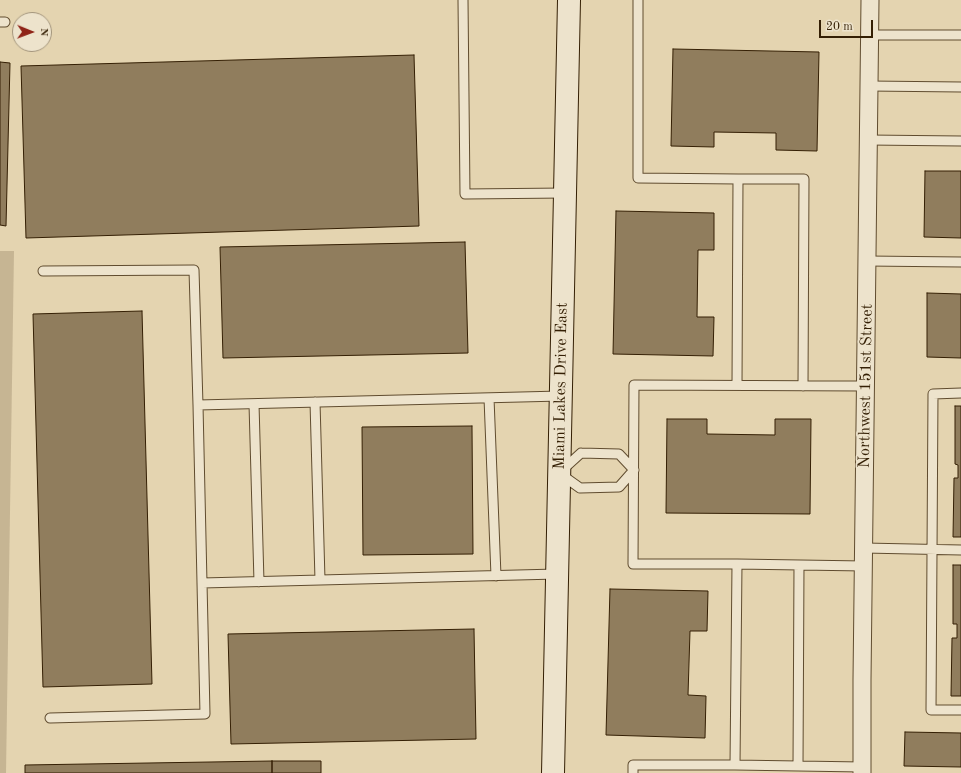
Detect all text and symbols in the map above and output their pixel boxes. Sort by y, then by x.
north arrow [12,12,52,52]
scale bar [821,12,875,38]
text: 20 m [826,21,853,33]
text: N [38,28,49,36]
street label: Miami Lakes Drive East [550,302,572,470]
street label: Northwest 151st Street [855,304,877,468]

